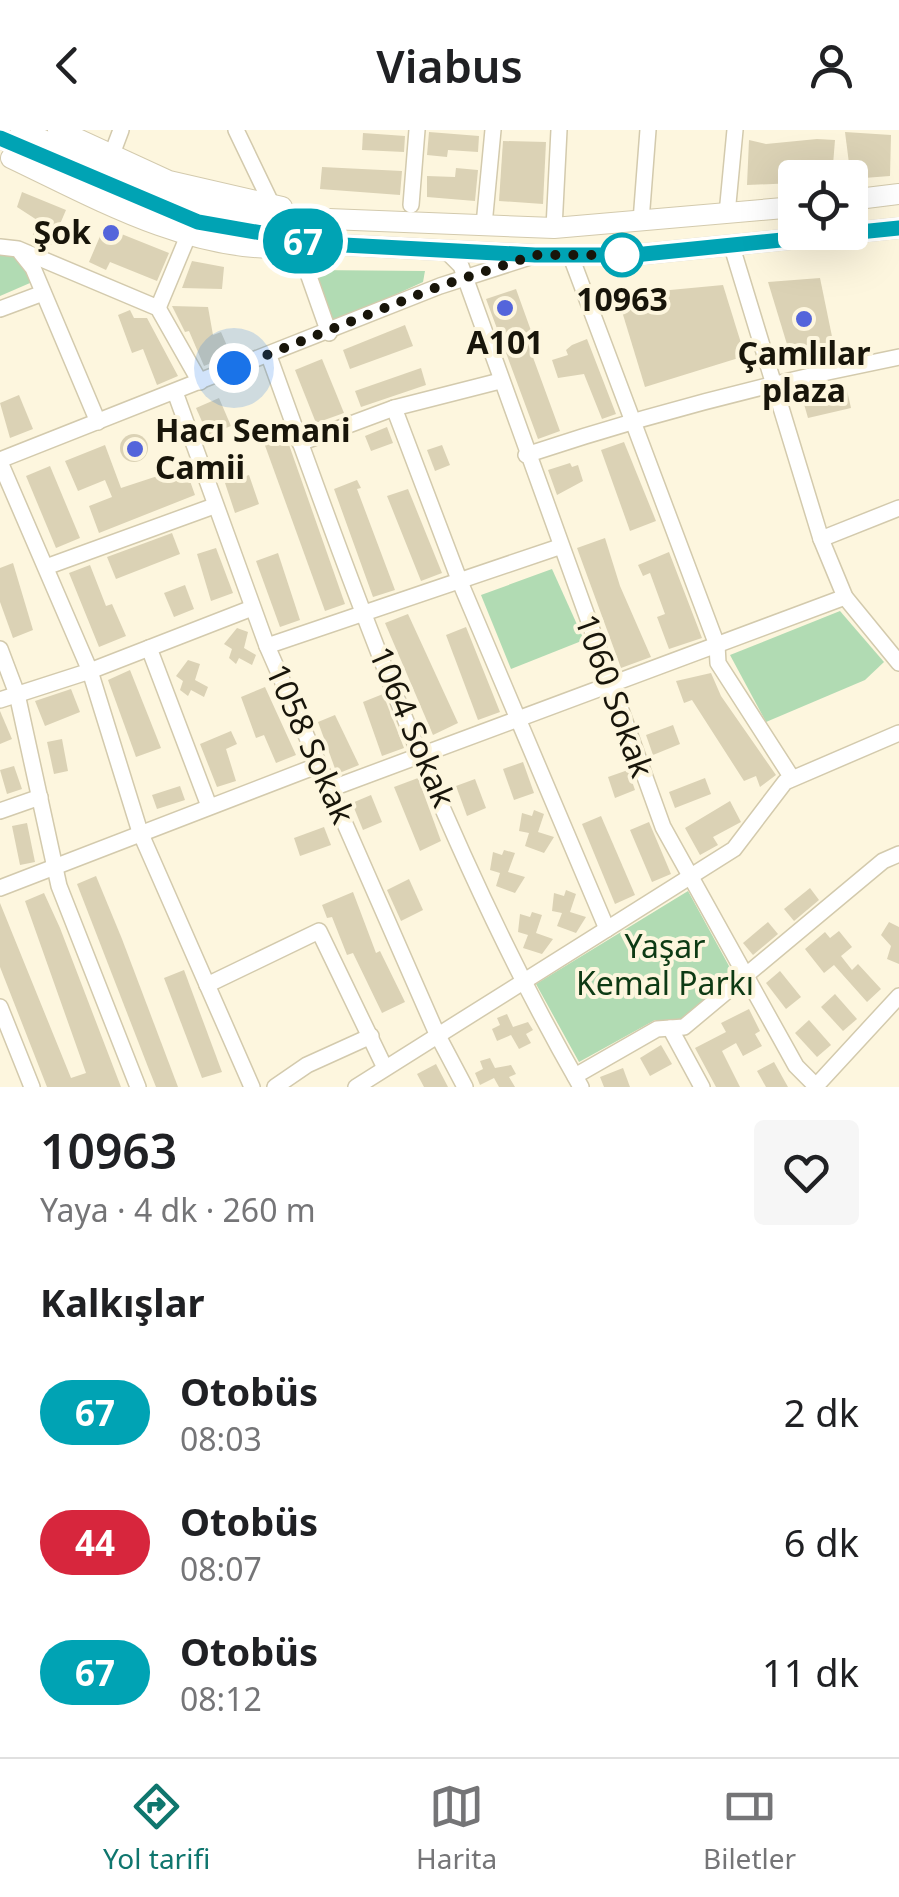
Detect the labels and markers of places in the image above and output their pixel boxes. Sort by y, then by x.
place label: Şok [34,210,91,253]
marker: Şok [100,222,122,244]
marker: 10963 [601,234,643,276]
place label: 10963 [576,277,668,320]
marker: A101 [494,297,516,319]
marker: Çamlılar plaza [793,308,815,330]
place label: A101 [466,320,544,363]
place label: Çamlılar plaza [737,331,871,411]
place label: Hacı Semani Camii [155,408,351,488]
marker: Hacı Semani Camii [124,438,146,460]

